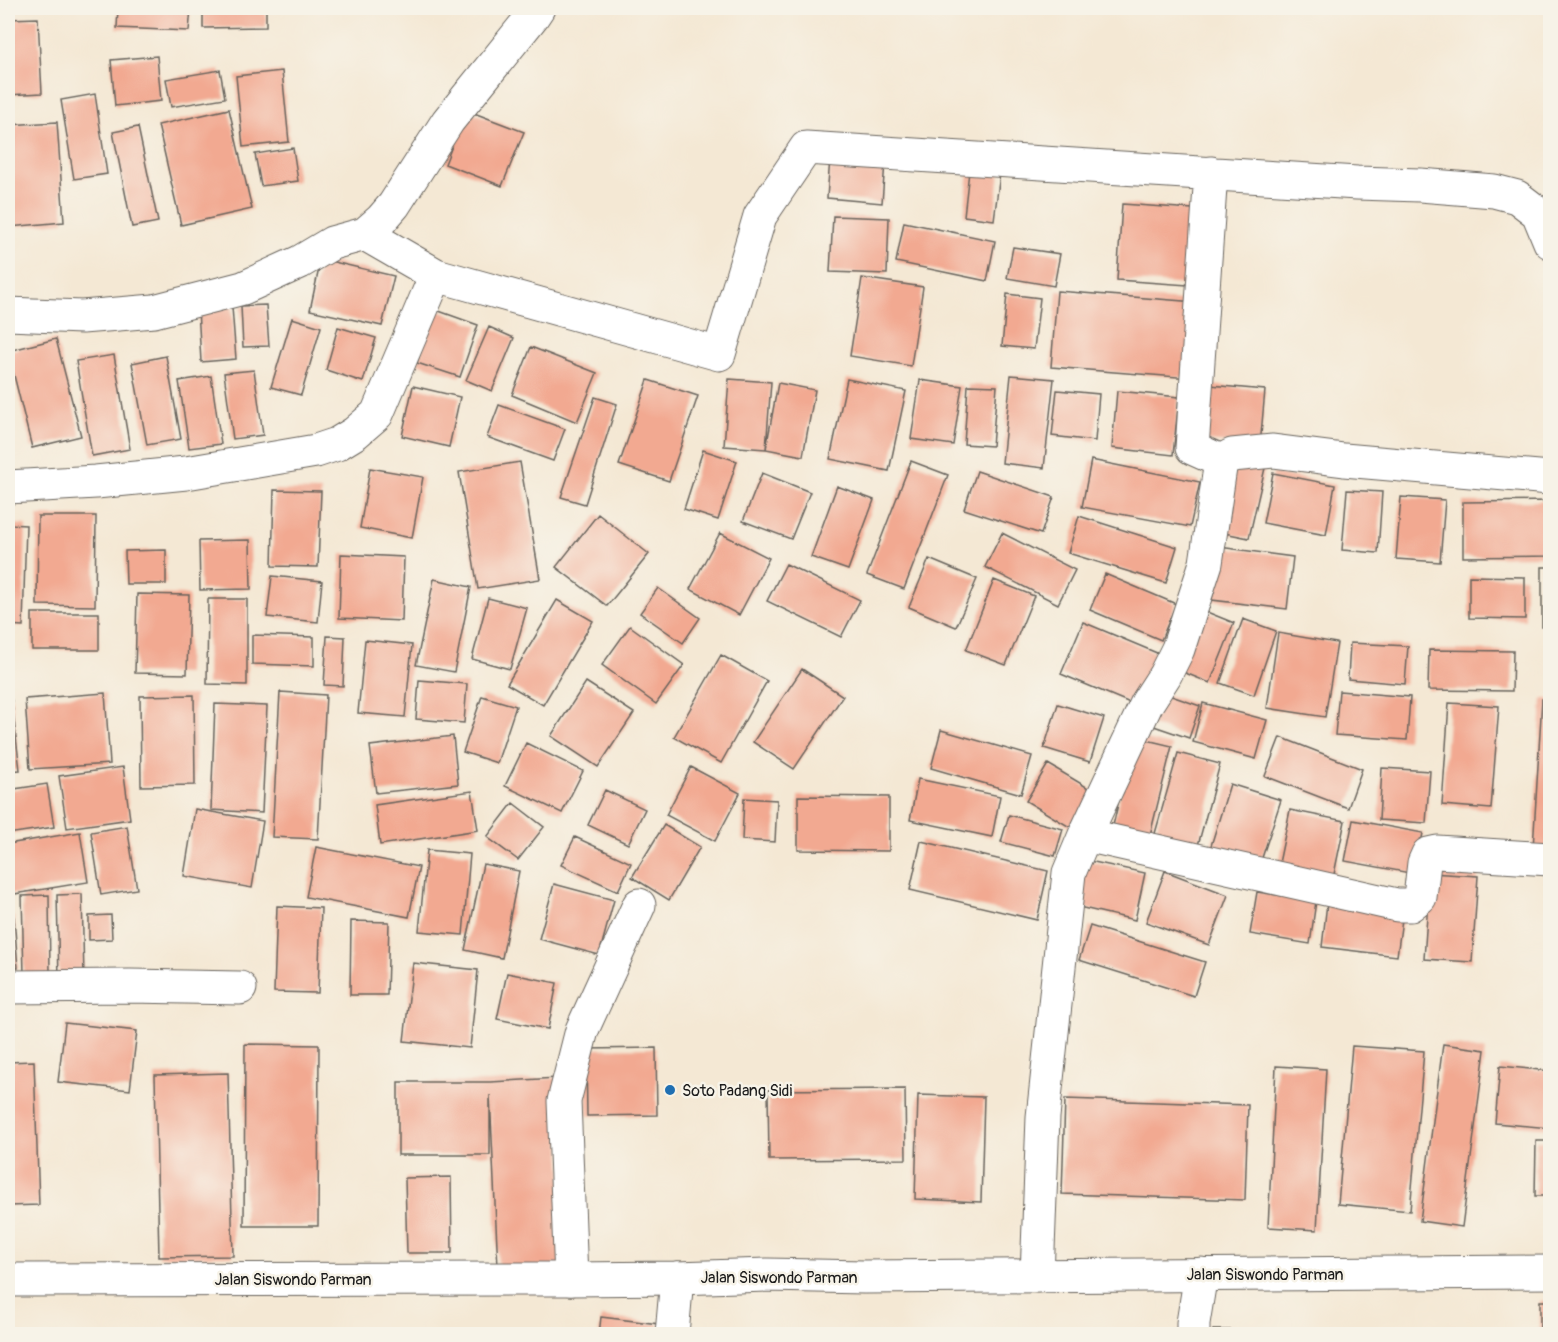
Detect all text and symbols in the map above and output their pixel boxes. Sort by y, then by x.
place label: Soto Padang Sidi [682,1081,792,1101]
marker: Soto Padang Sidi [663,1083,677,1097]
street label: Jalan Siswondo Parman [1186,1265,1344,1285]
street label: Jalan Siswondo Parman [700,1268,858,1288]
street label: Jalan Siswondo Parman [214,1270,372,1290]

